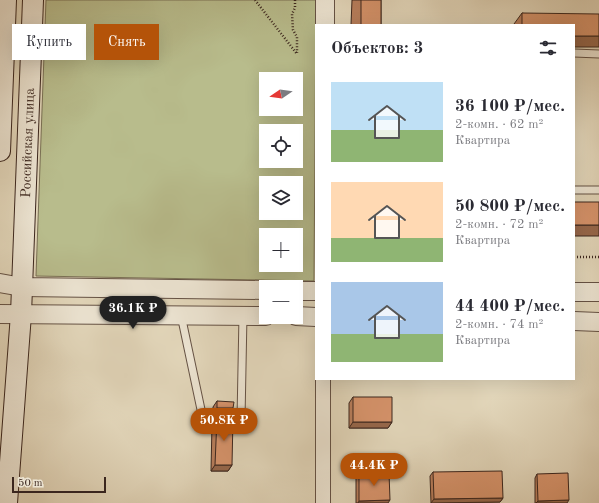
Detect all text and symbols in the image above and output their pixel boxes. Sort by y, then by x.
chip: Купить [12,24,86,60]
chip: Снять [94,24,159,60]
icon: filters [537,37,559,59]
text: Объектов: 3 [331,40,423,57]
north arrow [259,72,303,116]
map controls [259,72,303,324]
street label: Российская улица [19,88,37,198]
icon: home [363,98,411,146]
text: 36 100 ₽/мес. [455,98,565,115]
text: 2-комн. · 62 m² [455,118,543,131]
button: locate [259,124,303,168]
text: Квартира [455,134,510,147]
button: layers [259,176,303,220]
icon: home [363,198,411,246]
text: 50 800 ₽/мес. [455,198,565,215]
text: 2-комн. · 72 m² [455,218,543,231]
button: + [259,228,303,272]
text: Квартира [455,234,510,247]
button: − [259,280,303,324]
pin: 36.1K ₽ [96,296,170,330]
icon: home [363,298,411,346]
text: 44 400 ₽/мес. [455,298,565,315]
text: 36.1K ₽ [108,302,158,315]
text: 2-комн. · 74 m² [455,318,543,331]
text: Квартира [455,334,510,347]
pin: 50.8K ₽ [187,408,261,442]
text: 50.8K ₽ [199,414,249,427]
pin: 44.4K ₽ [337,453,411,487]
text: 44.4K ₽ [349,459,399,472]
scale bar [12,475,106,494]
text: 50 m [18,478,43,489]

